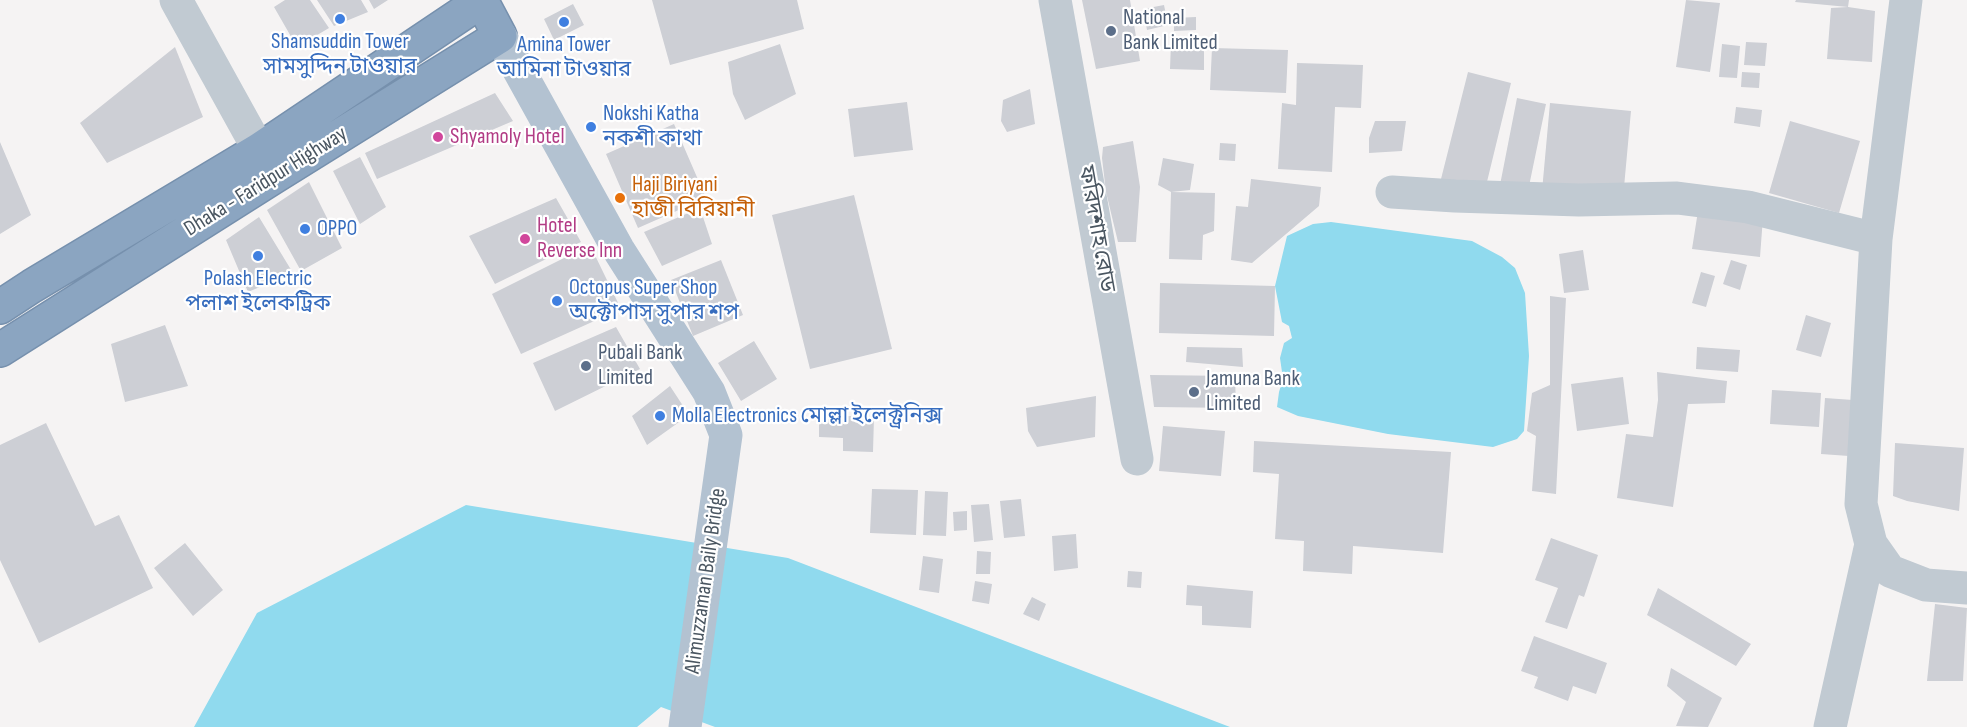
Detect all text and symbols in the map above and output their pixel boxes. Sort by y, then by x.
place label: National Bank Limited [1123,5,1218,56]
marker: Shamsuddin Tower সামসুদ্দিন টাওয়ার [333,12,347,26]
marker: Amina Tower আমিনা টাওয়ার [557,15,571,29]
marker: National Bank Limited [1104,24,1118,38]
place label: Shamsuddin Tower সামসুদ্দিন টাওয়ার [263,29,417,80]
place label: Amina Tower আমিনা টাওয়ার [497,32,631,84]
place label: Nokshi Katha নকশী কাথা [603,101,702,152]
marker: Nokshi Katha নকশী কাথা [584,120,598,134]
street label: Dhaka - Faridpur Highway [180,121,352,243]
place label: Shyamoly Hotel [450,124,565,150]
marker: Shyamoly Hotel [431,130,445,144]
street label: ফরিদশাহ রোড [1072,164,1120,294]
place label: Haji Biriyani হাজী বিরিয়ানী [632,172,755,224]
marker: Haji Biriyani হাজী বিরিয়ানী [613,191,627,205]
place label: Hotel Reverse Inn [537,213,622,264]
place label: OPPO [317,216,357,242]
marker: OPPO [298,222,312,236]
marker: Hotel Reverse Inn [518,232,532,246]
marker: Polash Electric পলাশ ইলেকট্রিক [251,249,265,263]
place label: Polash Electric পলাশ ইলেকট্রিক [185,266,331,318]
place label: Octopus Super Shop অক্টোপাস সুপার শপ [569,275,739,326]
marker: Octopus Super Shop অক্টোপাস সুপার শপ [550,294,564,308]
place label: Pubali Bank Limited [598,340,682,392]
marker: Pubali Bank Limited [579,359,593,373]
place label: Jamuna Bank Limited [1206,366,1300,418]
marker: Jamuna Bank Limited [1187,385,1201,399]
place label: Molla Electronics মোল্লা ইলেক্ট্রনিক্স [672,403,942,429]
marker: Molla Electronics মোল্লা ইলেক্ট্রনিক্স [653,409,667,423]
street label: Alimuzzaman Baily Bridge [680,487,732,675]

